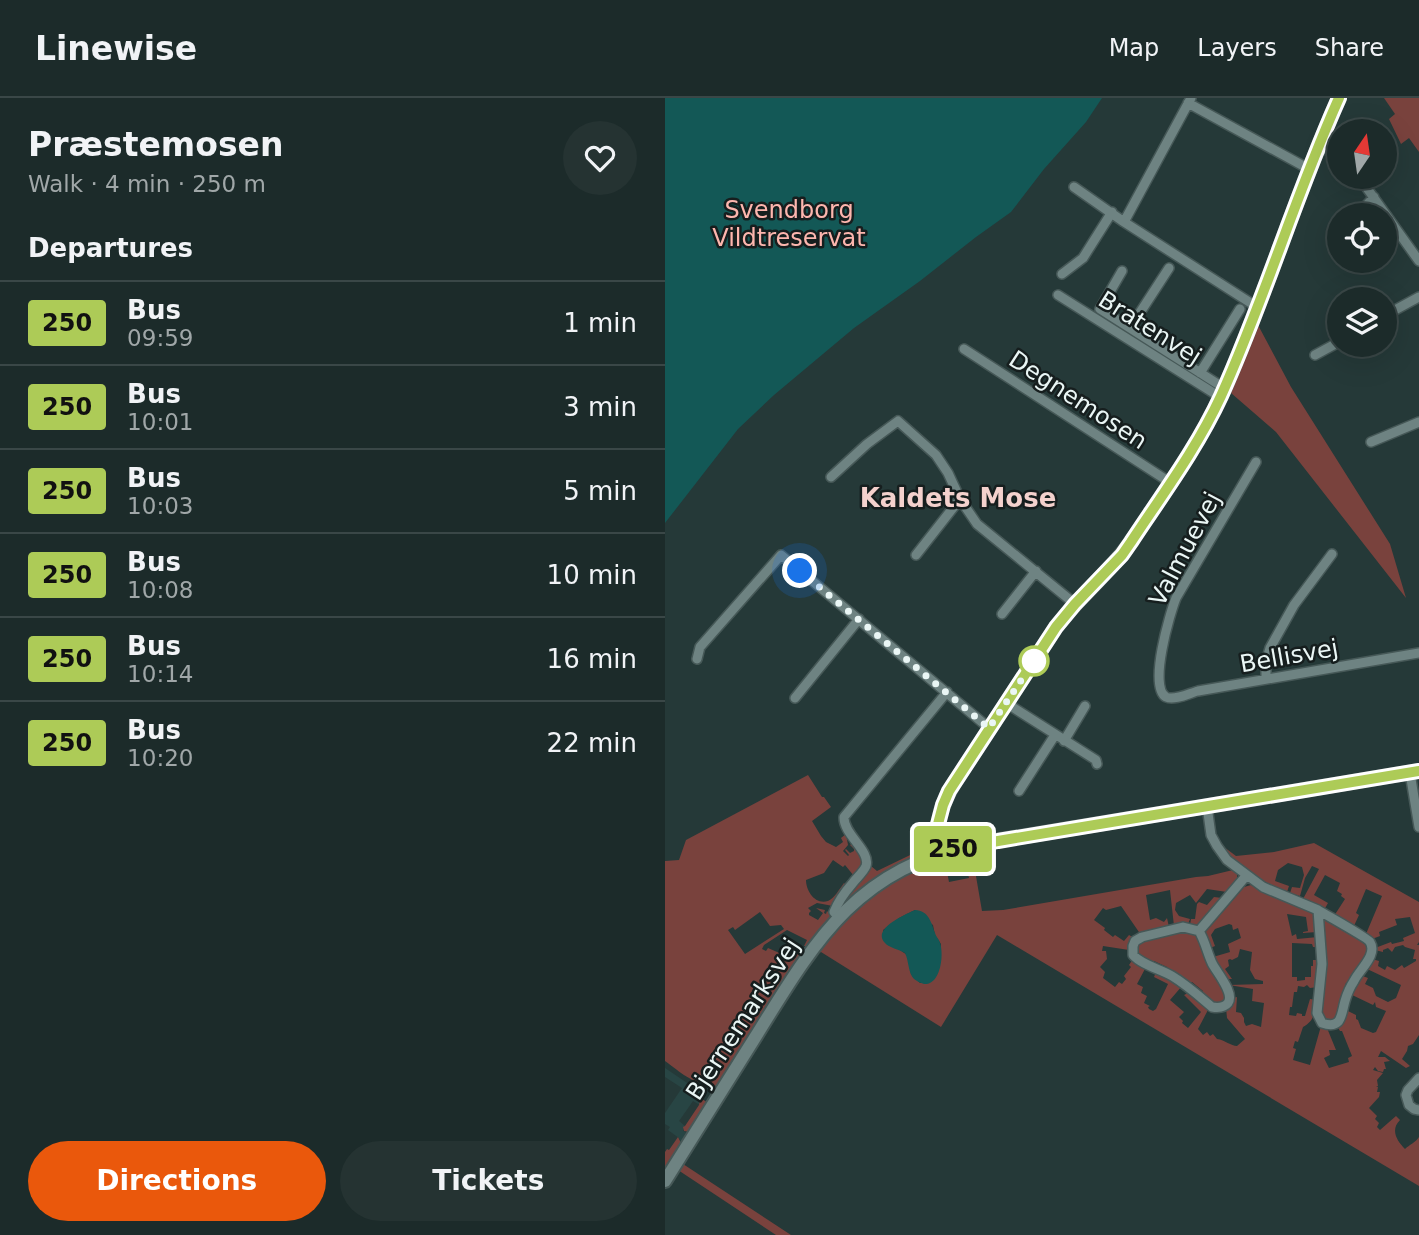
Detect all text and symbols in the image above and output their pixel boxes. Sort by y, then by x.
text: Linewise [35,29,197,68]
text: Map [1109,34,1159,62]
text: Layers [1197,34,1277,62]
text: Share [1315,34,1384,62]
north arrow [1327,119,1397,189]
map controls [1327,119,1397,357]
button: heart [563,121,637,195]
text: Præstemosen [28,125,283,164]
text: Walk · 4 min · 250 m [28,171,266,197]
park label: Svendborg Vildtreservat [712,196,866,252]
button: locate [1327,203,1397,273]
text: Departures [28,233,193,263]
street label: Bratenvej [1093,285,1207,371]
button: layers [1327,287,1397,357]
text: Bus [127,295,181,325]
text: 1 min [563,308,637,338]
text: 250 [42,309,92,337]
text: 09:59 [127,325,193,351]
street label: Degnemosen [1004,345,1152,455]
text: Bus [127,379,181,409]
text: 3 min [563,392,637,422]
text: 250 [42,393,92,421]
text: 10:01 [127,409,193,435]
text: Bus [127,463,181,493]
text: 5 min [563,476,637,506]
text: 250 [42,477,92,505]
district label: Kaldets Mose [860,483,1056,513]
street label: Valmuevej [1143,487,1227,611]
text: 10:03 [127,493,193,519]
text: Bus [127,547,181,577]
your location [782,553,817,588]
text: 10 min [547,560,637,590]
text: 250 [42,561,92,589]
text: 10:08 [127,577,193,603]
text: Bus [127,631,181,661]
street label: Bellisvej [1238,634,1340,678]
text: 16 min [547,644,637,674]
text: 250 [42,645,92,673]
unlabelled marker [1019,646,1049,676]
text: 10:14 [127,661,193,687]
text: Bus [127,715,181,745]
text: 22 min [547,728,637,758]
text: 250 [42,729,92,757]
text: 10:20 [127,745,193,771]
line badge: 250 [913,826,993,872]
text: 250 [928,835,978,863]
street label: Bjernemarksvej [680,933,806,1105]
button: Directions [28,1141,326,1221]
button: Tickets [340,1141,637,1221]

